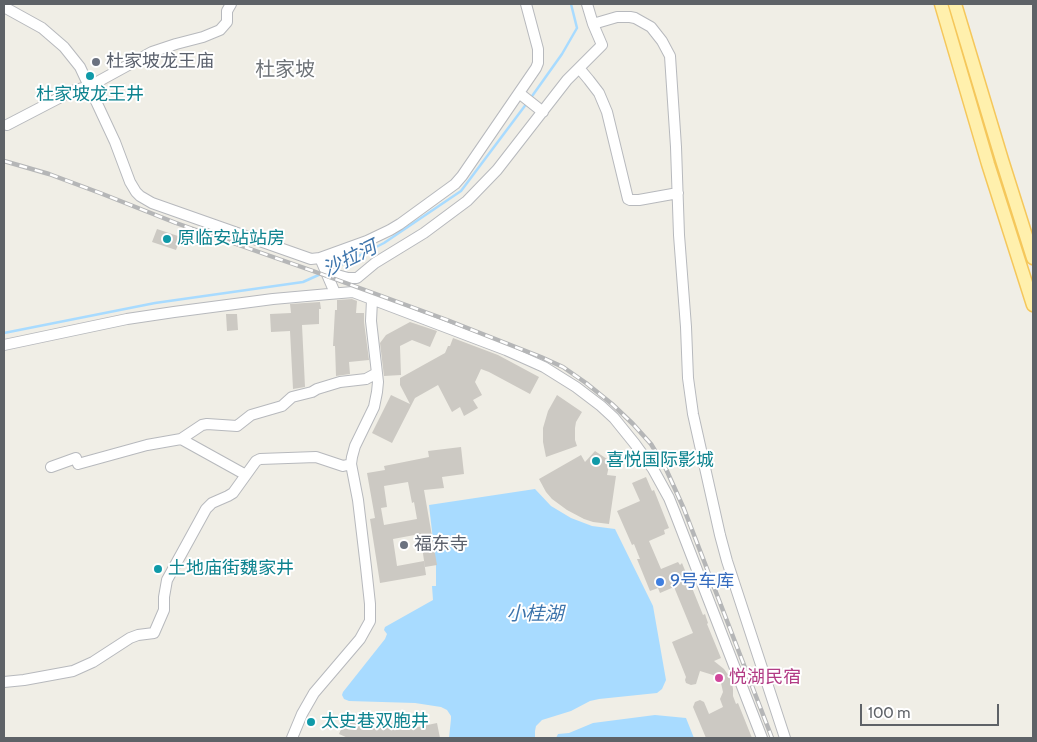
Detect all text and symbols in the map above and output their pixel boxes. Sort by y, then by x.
place label: 杜家坡龙王庙 [106,51,214,73]
marker: 杜家坡龙王庙 [90,56,102,68]
district label: 杜家坡 [255,58,315,82]
marker: 杜家坡龙王井 [84,70,96,82]
place label: 杜家坡龙王井 [36,84,144,106]
place label: 原临安站站房 [177,228,285,250]
marker: 原临安站站房 [161,233,173,245]
water label: 沙拉河 [319,236,381,282]
place label: 喜悦国际影城 [606,450,714,472]
marker: 喜悦国际影城 [590,455,602,467]
place label: 福东寺 [414,534,468,556]
marker: 福东寺 [398,539,410,551]
place label: 土地庙街魏家井 [168,558,294,580]
marker: 土地庙街魏家井 [152,563,164,575]
place label: 9号车库 [670,571,734,593]
marker: 9号车库 [654,576,666,588]
water label: 小桂湖 [507,603,563,625]
place label: 悦湖民宿 [729,667,801,689]
marker: 悦湖民宿 [713,672,725,684]
scale bar [862,694,1001,726]
text: 100 m [868,704,910,722]
place label: 太史巷双胞井 [321,711,429,733]
marker: 太史巷双胞井 [305,716,317,728]

